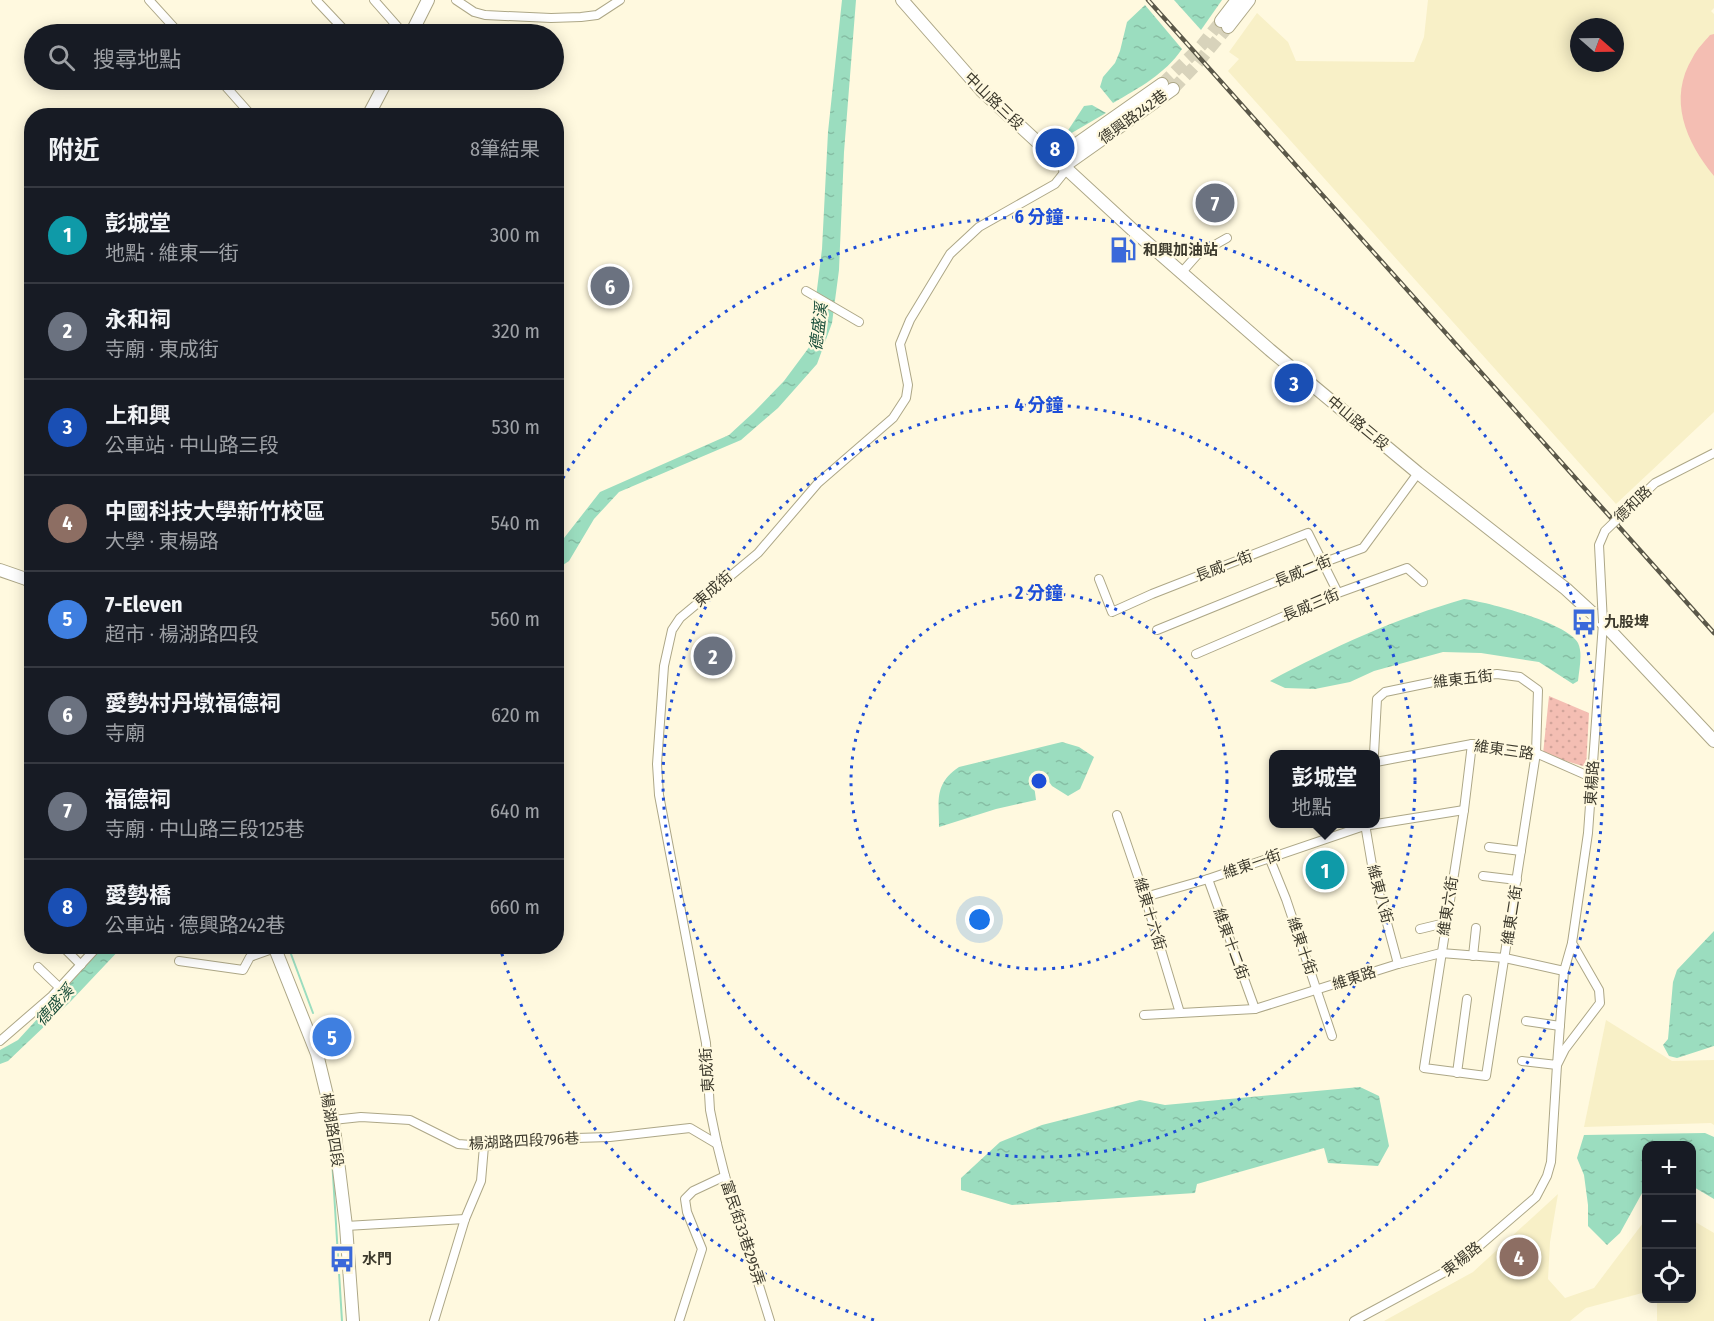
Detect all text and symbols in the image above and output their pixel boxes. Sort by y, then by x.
north arrow [1570,18,1624,72]
search box [24,24,564,90]
icon: search [45,41,78,74]
text: 搜尋地點 [93,46,181,73]
street label: 中山路三段 [961,68,1027,134]
street label: 德興路242巷 [1095,86,1171,148]
pin: 8 [1036,126,1074,170]
text: 附近 [48,135,100,166]
text: 8筆結果 [470,137,540,161]
pin: 7 [1196,180,1234,226]
text: 6 分鐘 [1014,206,1064,228]
text: 彭城堂 [105,210,171,237]
text: 1 [63,223,72,247]
text: 300 m [490,223,540,247]
fuel station icon: 和興加油站 [1108,235,1138,265]
text: 地點 · 維東一街 [105,241,239,265]
place label: 和興加油站 [1143,241,1218,259]
pin: 6 [590,264,630,308]
water label: 德盛溪 [806,300,831,352]
text: 永和祠 [105,306,171,333]
text: 2 [63,319,72,343]
text: 320 m [492,319,540,343]
text: 寺廟 · 東成街 [105,337,219,361]
pin: 3 [1274,360,1314,406]
street label: 中山路三段 [1323,392,1393,454]
text: 4 分鐘 [1015,394,1064,416]
text: 上和興 [105,402,171,429]
text: 3 [63,415,72,439]
text: 530 m [491,415,540,439]
text: 公車站 · 中山路三段 [105,433,279,457]
street label: 德和路 [1611,482,1655,526]
text: 中國科技大學新竹校區 [105,498,325,525]
text: 4 [62,511,73,535]
text: 540 m [491,511,540,535]
text: 大學 · 東楊路 [105,529,219,553]
street label: 長威一街 [1193,547,1255,585]
street label: 長威二街 [1272,551,1334,591]
street label: 東成街 [690,567,736,611]
text: 2 分鐘 [1014,582,1063,604]
street label: 長威三街 [1280,585,1342,625]
text: 7-Eleven [105,591,183,618]
text: 5 [63,607,72,631]
text: 560 m [490,607,540,631]
bus stop icon: 九股埤 [1569,607,1599,637]
place label: 九股埤 [1604,613,1649,631]
text: 超市 · 楊湖路四段 [105,622,259,646]
pin: 2 [694,634,732,678]
street label: 維東五街 [1432,666,1494,692]
text: 愛勢村丹墩福德祠 [105,690,281,717]
text: 6 [62,703,73,727]
text: 620 m [491,703,540,727]
text: 寺廟 [105,721,145,745]
street label: 維東三路 [1473,737,1535,763]
popup [1269,750,1380,828]
street label: 東楊路 [1581,760,1603,806]
text: 彭城堂 [1291,764,1358,791]
centre of rings [1029,771,1049,791]
text: 福德祠 [105,786,171,813]
text: 地點 [1291,795,1331,819]
text: 7 [63,799,72,823]
text: 640 m [490,799,540,823]
text: 寺廟 · 中山路三段125巷 [105,817,304,841]
street label: 維東一街 [1221,846,1283,882]
pin: 1 [1306,848,1344,892]
street label: 維東八街 [1364,863,1396,925]
street label: 維東十六街 [1130,875,1170,953]
street label: 維東六街 [1434,875,1462,937]
text: 愛勢橋 [105,882,171,909]
street label: 維東二街 [1498,884,1526,946]
text: 8 [62,895,73,919]
text: 660 m [490,895,540,919]
your location [965,905,994,934]
street label: 維東十二街 [1210,906,1252,982]
text: 公車站 · 德興路242巷 [105,913,285,937]
street label: 維東十街 [1284,915,1320,977]
street label: 維東路 [1330,962,1378,994]
water label: 德盛溪 [31,980,79,1030]
pin: 5 [312,1014,352,1060]
street label: 東成街 [696,1047,718,1093]
street label: 楊湖路四段 [317,1092,347,1168]
street label: 楊湖路四段796巷 [468,1129,580,1153]
map controls [1642,1141,1696,1303]
button: + [1642,1141,1696,1195]
street label: 富民街33巷295弄 [718,1178,768,1288]
button: − [1642,1195,1696,1249]
pin: 4 [1500,1234,1538,1280]
street label: 東楊路 [1439,1238,1485,1280]
bus stop icon: 水門 [327,1244,357,1274]
button: locate [1642,1249,1696,1303]
place label: 水門 [362,1250,392,1268]

